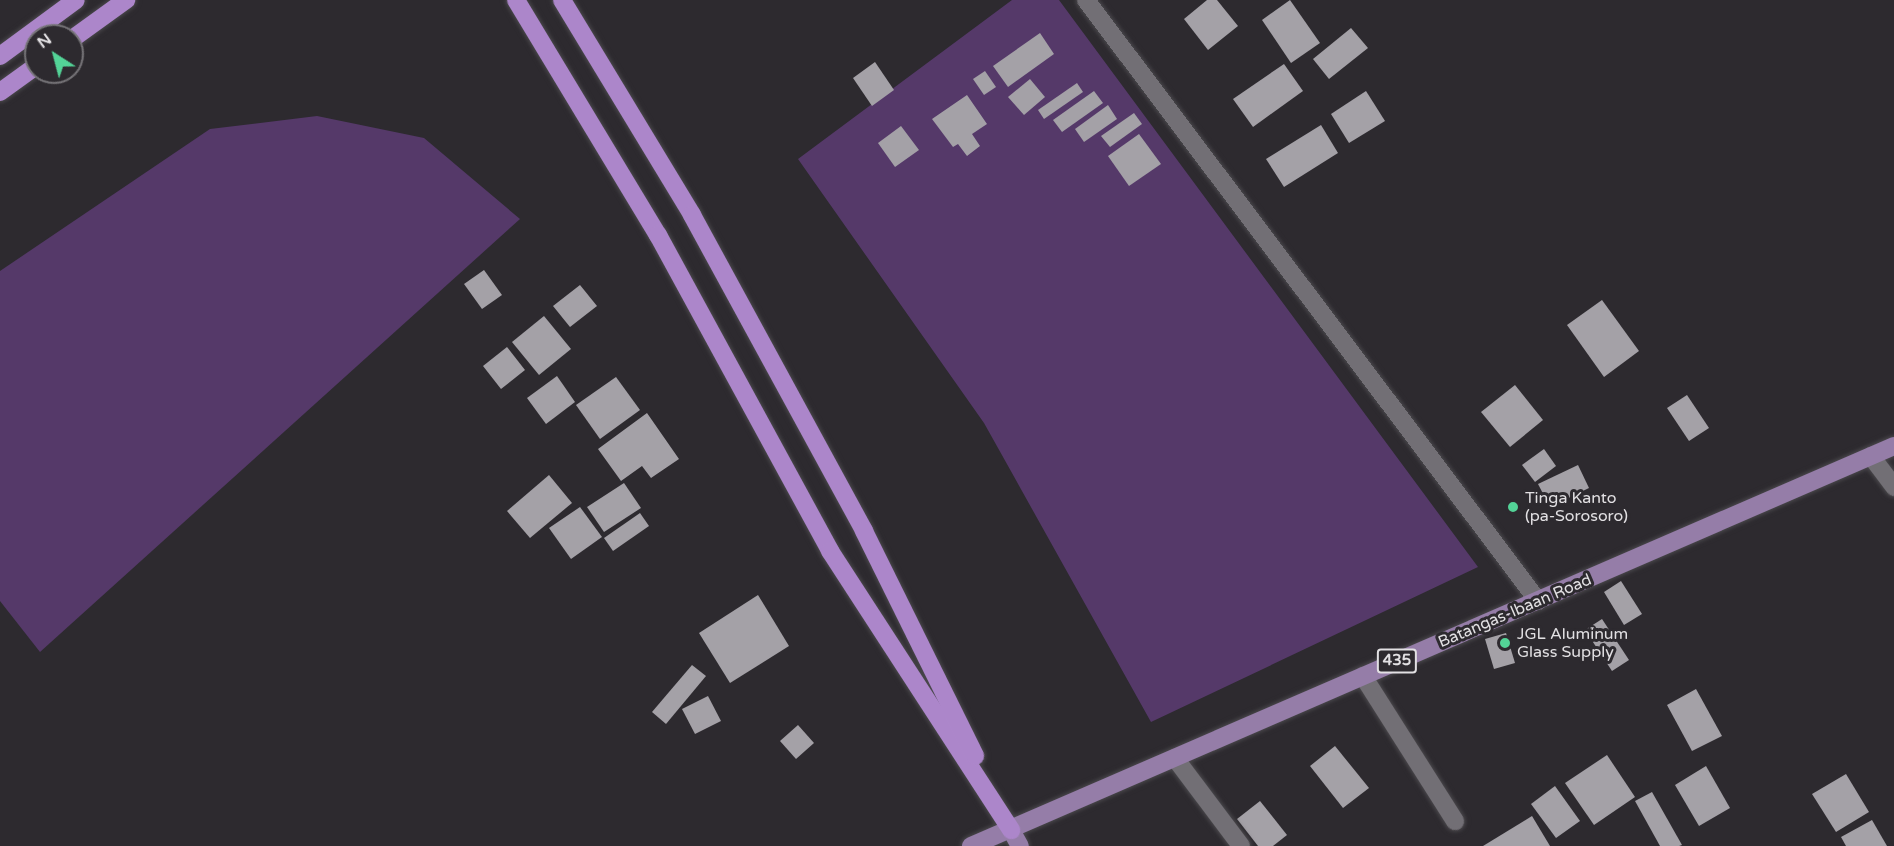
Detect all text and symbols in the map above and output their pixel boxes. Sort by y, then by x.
north arrow [24,24,84,84]
text: N [34,29,56,53]
place label: Tinga Kanto (pa-Sorosoro) [1525,488,1628,526]
marker: Tinga Kanto (pa-Sorosoro) [1506,500,1520,514]
street label: Batangas-Ibaan Road [1435,570,1595,652]
place label: JGL Aluminum Glass Supply [1517,624,1628,662]
marker: JGL Aluminum Glass Supply [1498,636,1512,650]
road number: 435 [1376,649,1418,673]

